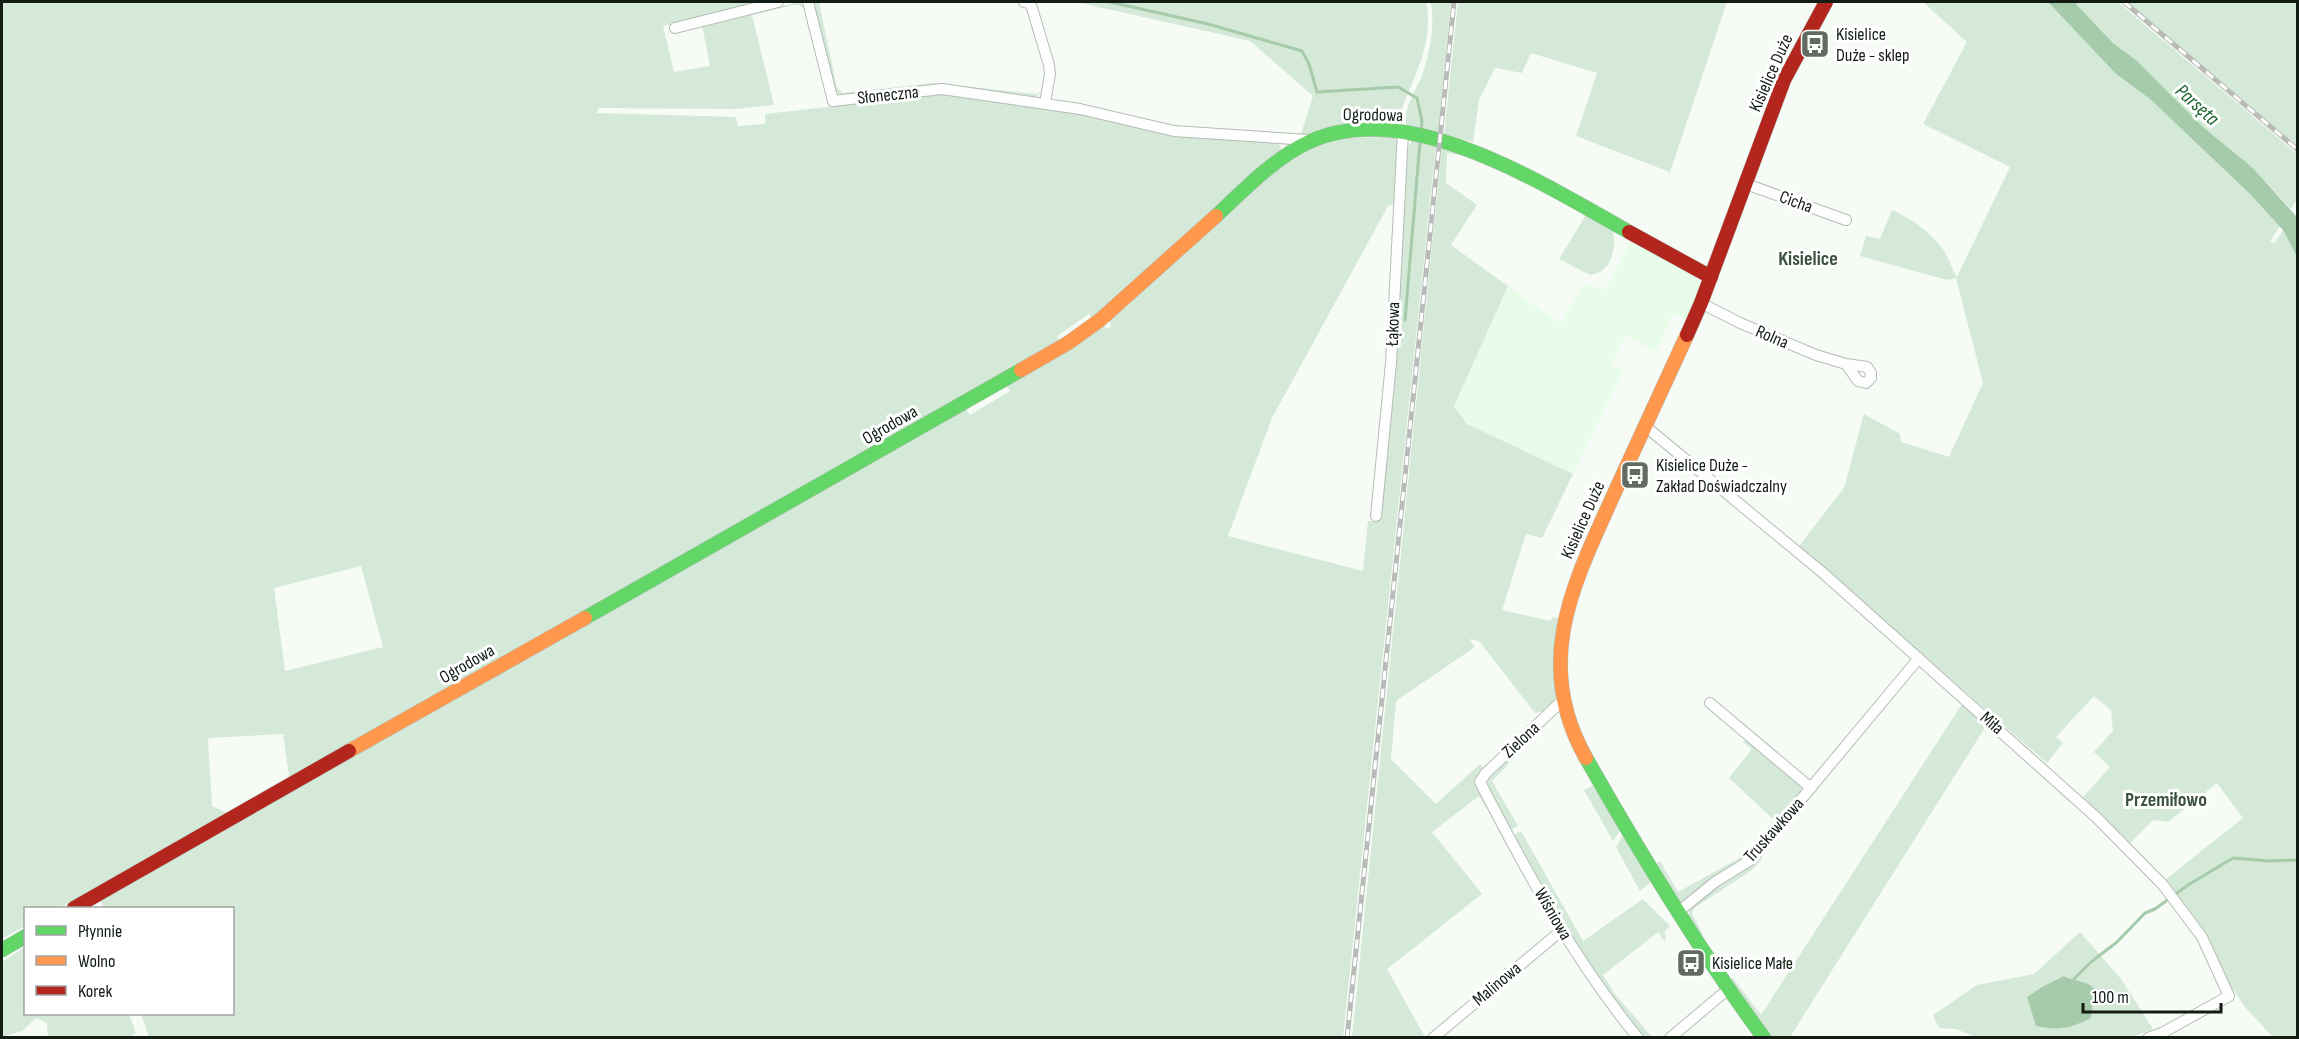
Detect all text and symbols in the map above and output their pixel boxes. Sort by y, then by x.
place label: Kisielice Duże - sklep [1836,24,1910,66]
bus stop icon: Kisielice Duże - sklep [1799,28,1831,60]
street label: Kisielice Duże [1745,31,1797,115]
water label: Parsęta [2170,79,2224,131]
street label: Słoneczna [856,81,920,109]
street label: Ogrodowa [1343,104,1403,126]
street label: Cicha [1776,186,1816,218]
district label: Kisielice [1778,247,1838,271]
street label: Łąkowa [1382,301,1404,348]
street label: Rolna [1752,321,1792,353]
street label: Ogrodowa [859,401,921,449]
place label: Kisielice Duże - Zakład Doświadczalny [1656,455,1787,497]
bus stop icon: Kisielice Duże - Zakład Doświadczalny [1619,459,1651,491]
street label: Kisielice Duże [1557,478,1609,562]
street label: Ogrodowa [436,640,498,688]
street label: Miła [1976,707,2008,739]
street label: Zielona [1498,717,1544,763]
district label: Przemiłowo [2125,788,2207,812]
street label: Truskawkowa [1740,793,1809,867]
street label: Wiśniowa [1530,884,1576,944]
legend [24,907,234,1015]
text: Płynnie [78,921,122,942]
bus stop icon: Kisielice Małe [1675,947,1707,979]
text: Wolno [78,951,115,972]
place label: Kisielice Małe [1712,953,1793,974]
street label: Malinowa [1469,958,1525,1010]
scale bar [2083,976,2221,1014]
text: Korek [78,981,112,1002]
text: 100 m [2092,987,2129,1008]

